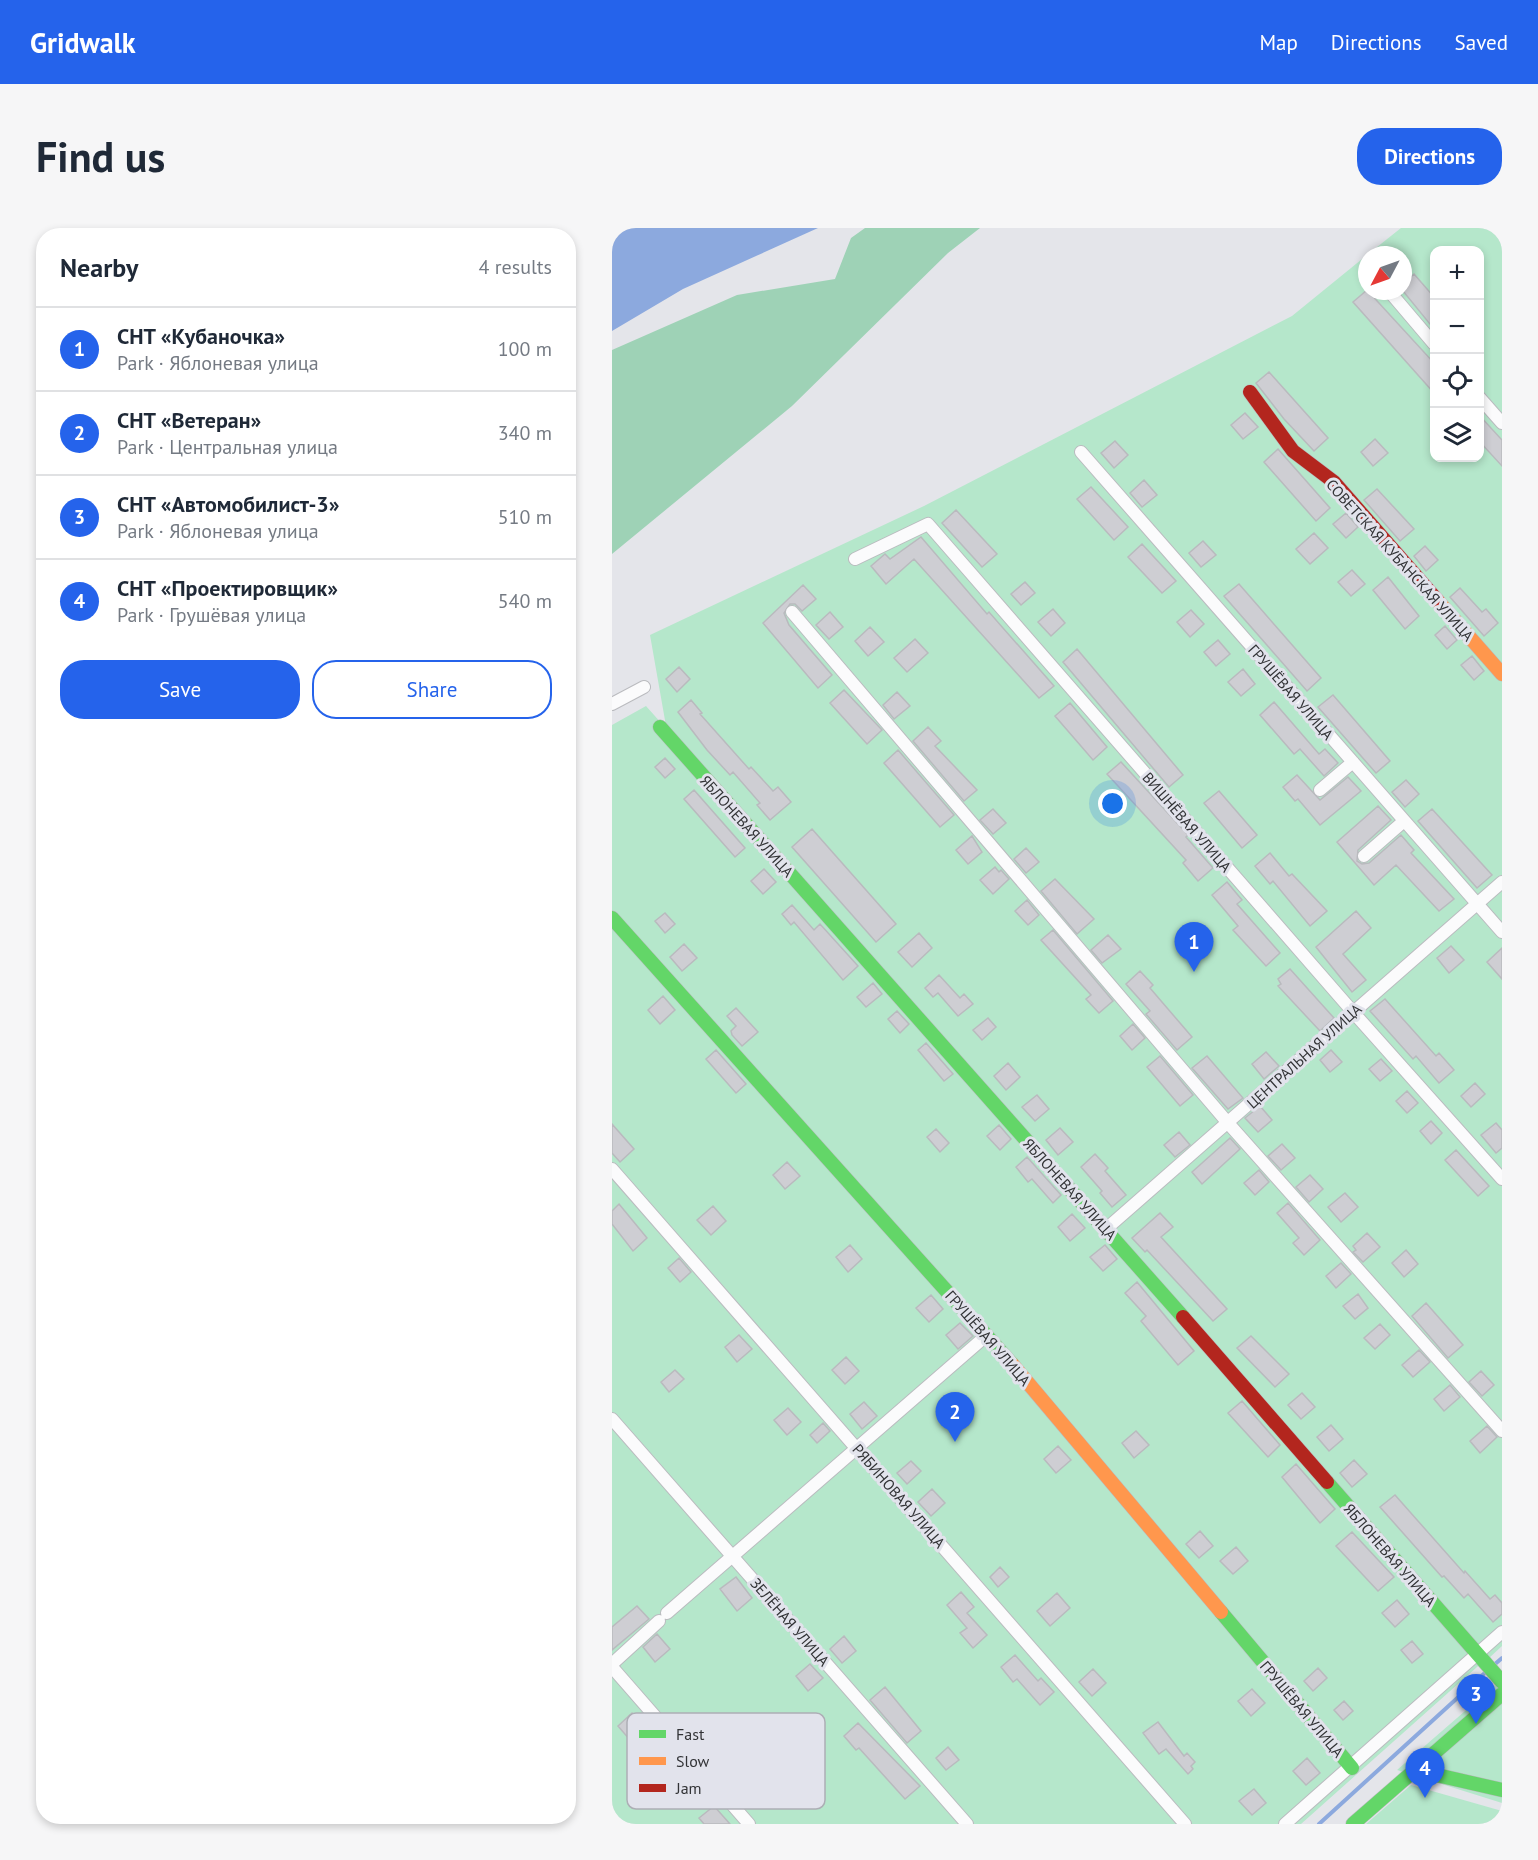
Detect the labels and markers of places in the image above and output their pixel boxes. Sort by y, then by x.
pin: 1 [1174,922,1214,972]
pin: 2 [936,1392,974,1442]
pin: 3 [1456,1674,1496,1724]
pin: 4 [1406,1748,1444,1798]

